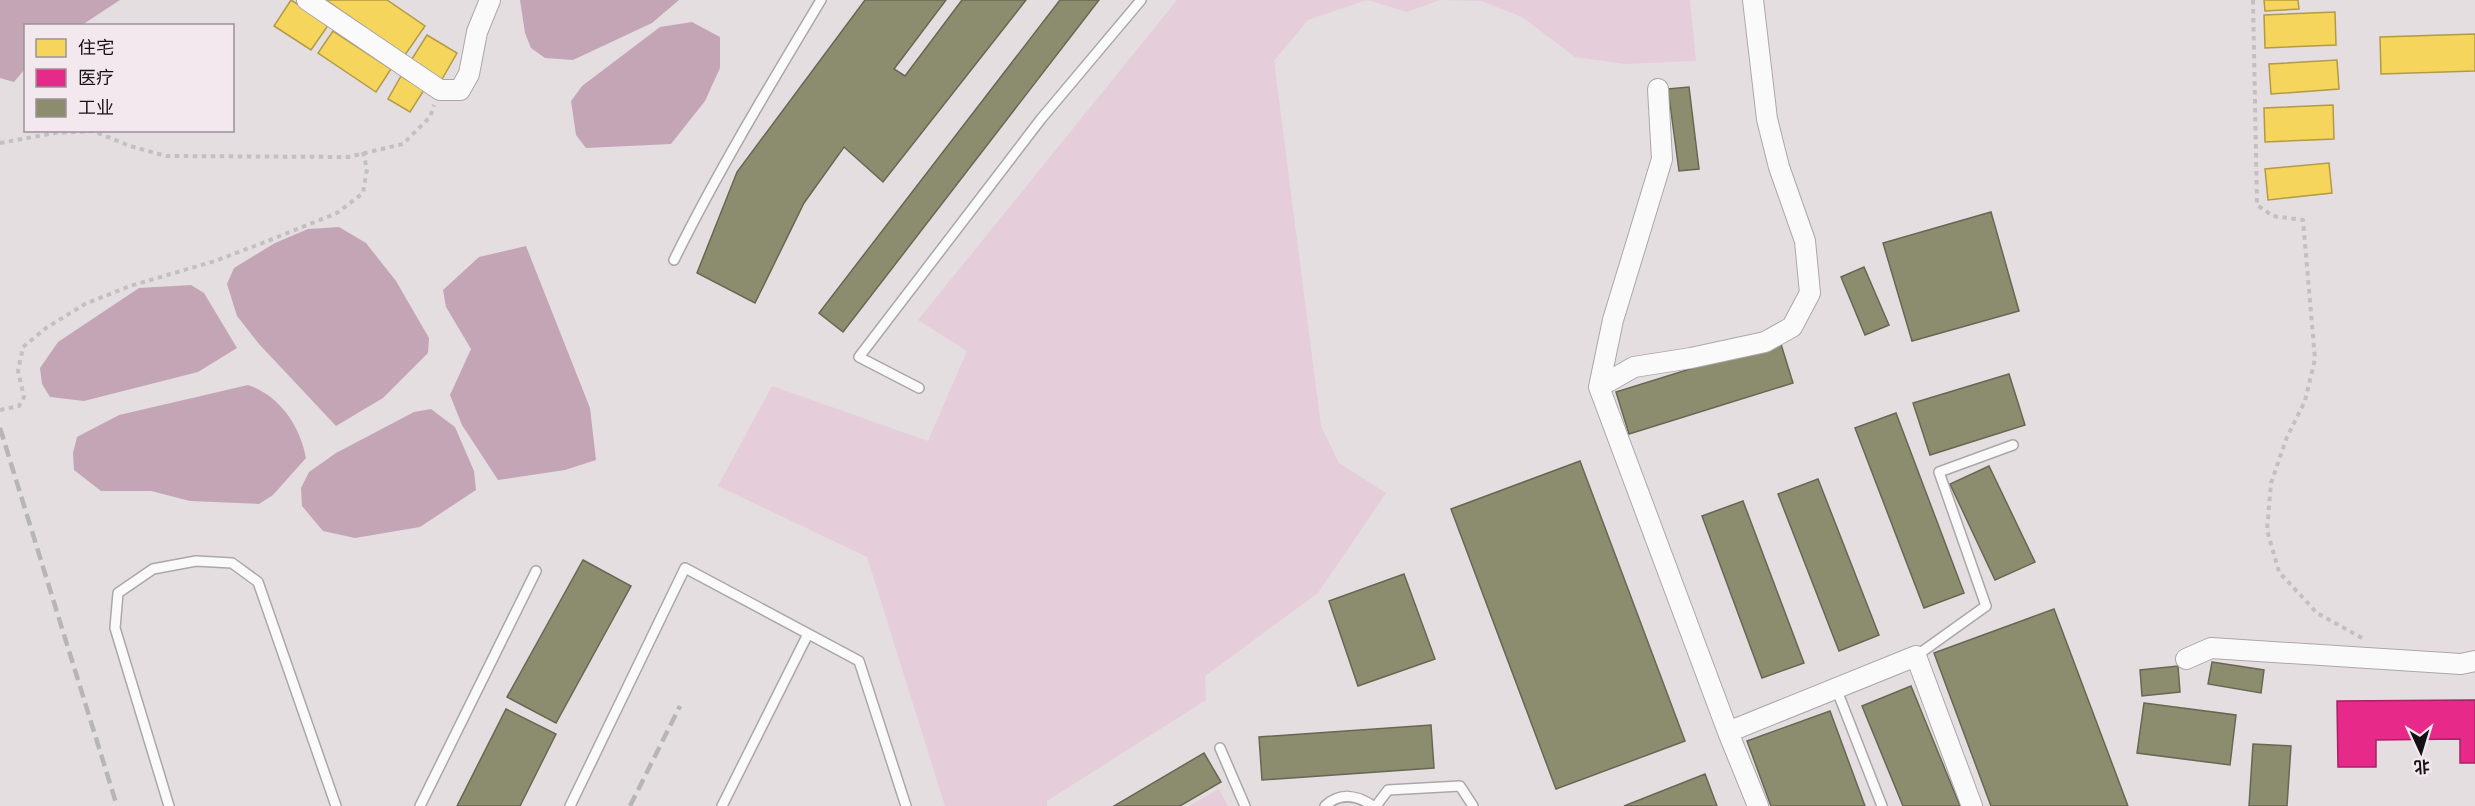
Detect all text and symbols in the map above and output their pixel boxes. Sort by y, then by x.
legend [24,24,234,132]
text: 住宅 [78,37,114,58]
text: 医疗 [78,67,114,88]
text: 工业 [78,97,114,118]
north arrow [2391,722,2451,782]
text: 北 [2413,756,2431,777]

